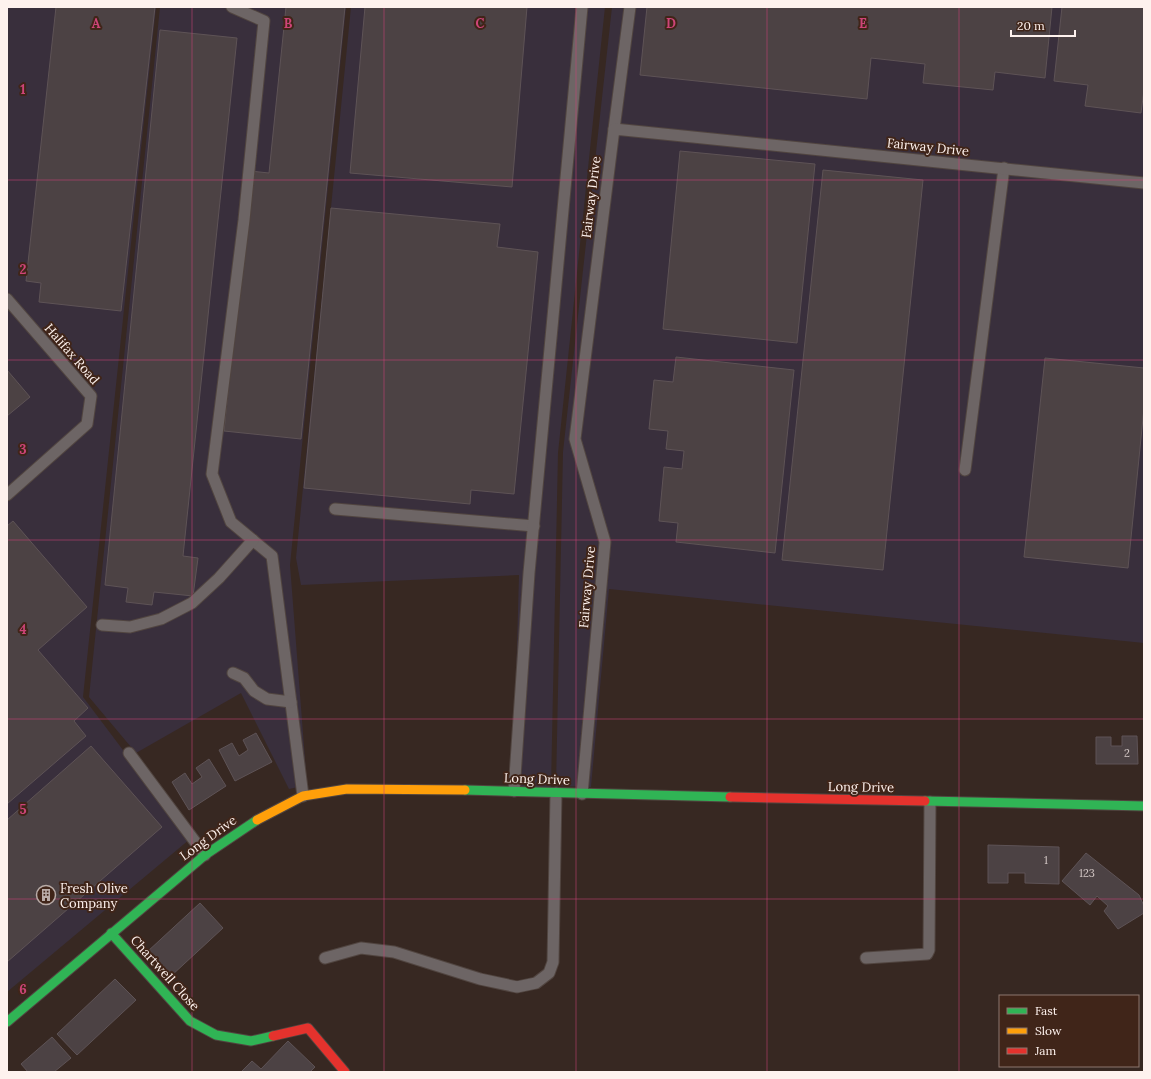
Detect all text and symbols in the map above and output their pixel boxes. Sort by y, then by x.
scale bar [1011,12,1075,38]
text: A [92,15,101,32]
text: B [284,15,293,32]
text: C [476,15,485,32]
text: D [666,15,676,32]
text: E [859,15,867,32]
text: 20 m [1017,18,1045,33]
text: 1 [20,81,26,98]
street label: Fairway Drive [886,134,970,160]
street label: Fairway Drive [578,155,604,239]
text: 2 [20,261,27,278]
street label: Halifax Road [41,320,103,388]
text: 3 [19,441,27,458]
street label: Fairway Drive [575,545,599,629]
text: 4 [19,621,27,638]
house number: 2 [1124,746,1130,760]
street label: Long Drive [504,769,570,789]
street label: Long Drive [828,778,894,796]
text: 5 [19,801,27,818]
street label: Long Drive [176,812,240,864]
house number: 1 [1044,853,1048,867]
house number: 123 [1079,866,1095,880]
place label: Fresh Olive Company [60,880,128,912]
building icon: Fresh Olive Company [35,884,57,906]
street label: Chartwell Close [127,932,203,1014]
text: 6 [19,981,27,998]
legend [999,995,1139,1067]
text: Fast [1035,1003,1058,1018]
text: Slow [1035,1023,1062,1038]
text: Jam [1034,1043,1056,1058]

